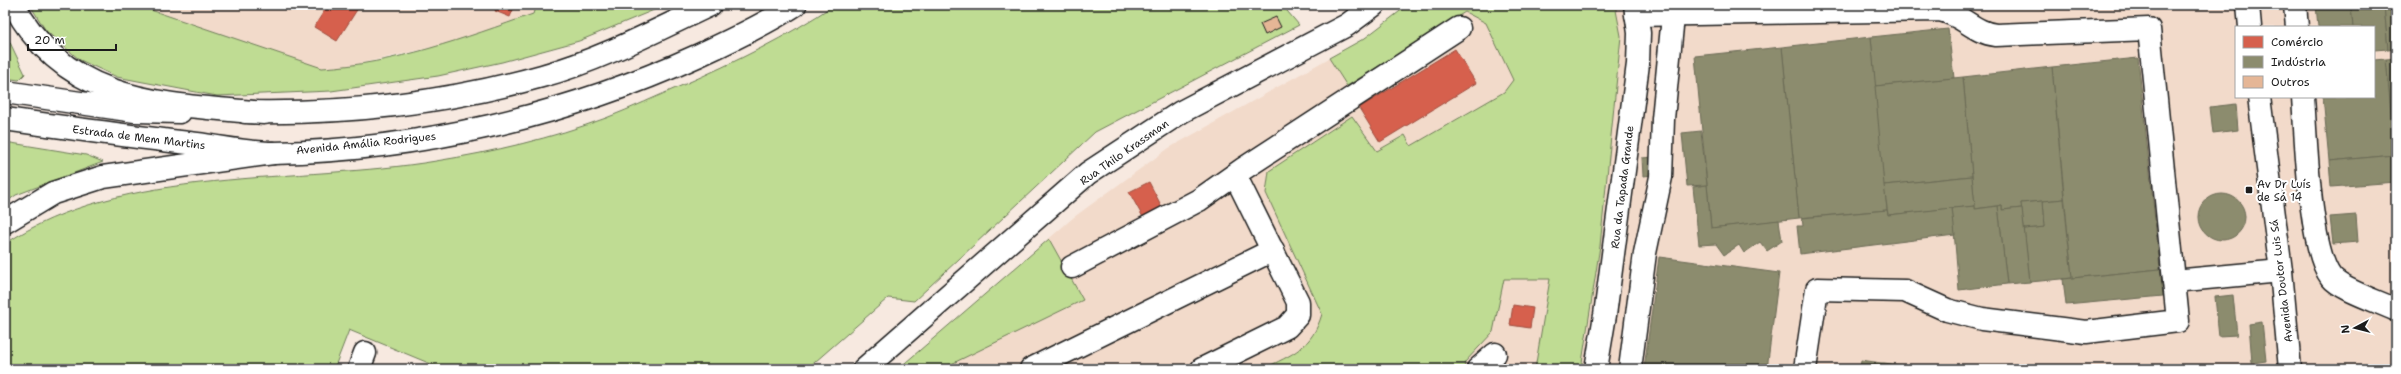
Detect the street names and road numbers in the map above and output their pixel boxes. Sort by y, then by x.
street label: Rua Thilo Krassman [1077,116,1172,189]
street label: Estrada de Mem Martins [72,122,206,153]
street label: Rua da Tapada Grande [1607,125,1637,250]
street label: Avenida Amália Rodrigues [295,129,437,158]
street label: Avenida Doutor Luis Sá [2266,218,2296,343]

